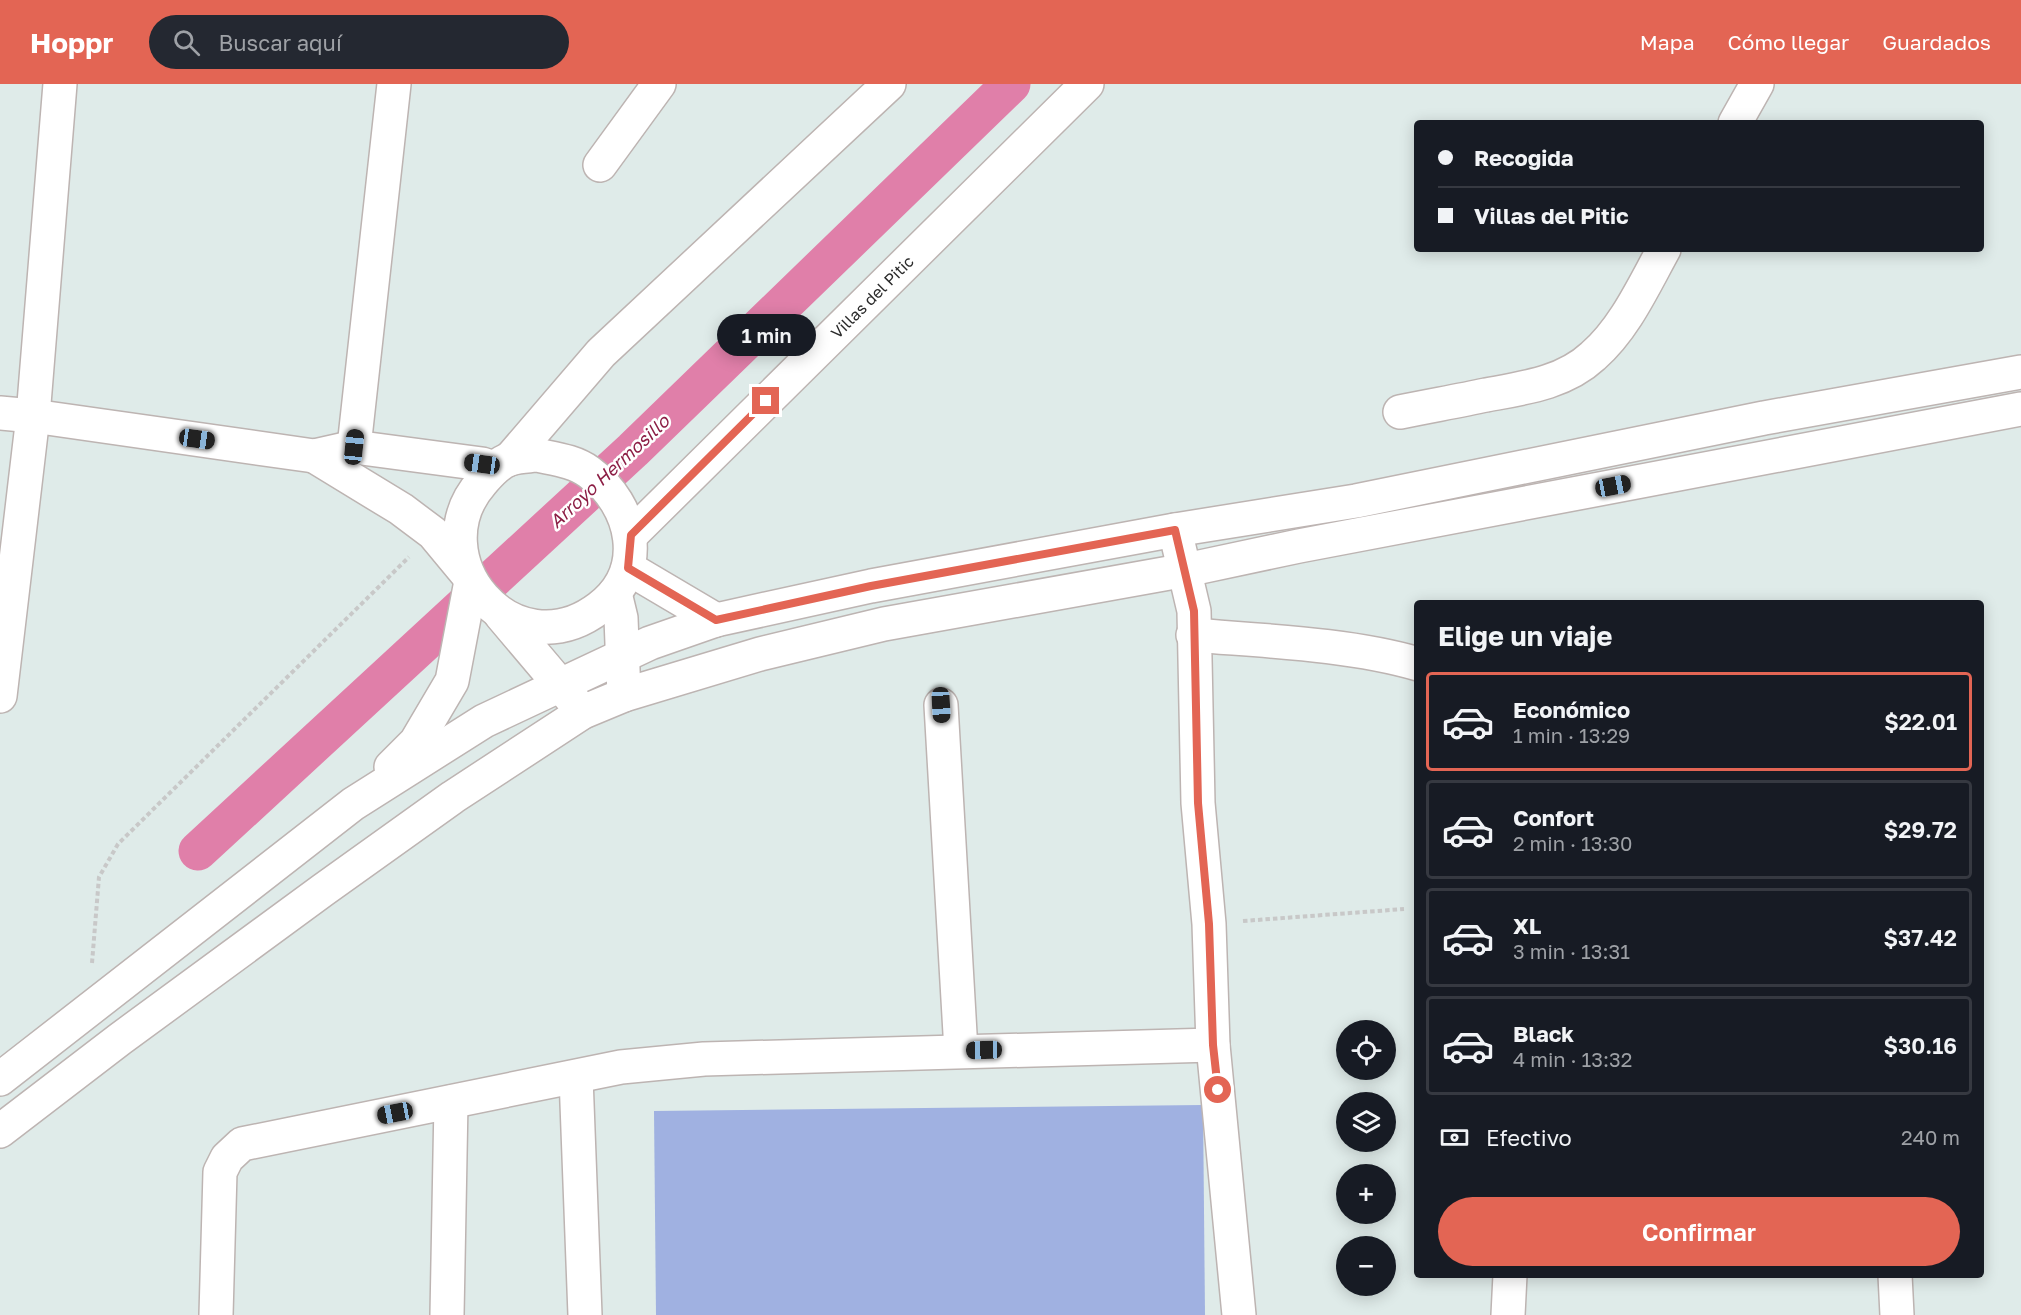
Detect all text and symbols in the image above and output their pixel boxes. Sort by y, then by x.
search box [149,15,569,69]
text: Hoppr [30,26,113,59]
icon: search [170,26,203,59]
text: Buscar aquí [218,29,342,56]
text: Mapa [1640,29,1695,55]
text: Cómo llegar [1728,29,1849,55]
text: Guardados [1882,29,1991,55]
text: Recogida [1474,144,1574,171]
text: Villas del Pitic [1474,202,1629,229]
street label: Villas del Pitic [826,251,918,343]
callout: 1 min [716,314,816,356]
text: 1 min [741,323,792,347]
route end [752,387,779,414]
water label: Arroyo Hermosillo [545,409,674,532]
car [178,428,216,450]
car [343,428,365,466]
car [463,453,501,475]
car [1594,474,1632,498]
text: Elige un viaje [1438,620,1612,652]
car [931,687,951,723]
icon: car [1441,695,1495,749]
text: Económico [1513,696,1630,723]
text: $22.01 [1884,708,1957,735]
text: 1 min · 13:29 [1513,723,1630,747]
icon: car [1441,803,1495,857]
text: Confort [1513,804,1594,831]
text: $29.72 [1884,816,1957,843]
text: 2 min · 13:30 [1513,831,1632,855]
icon: car [1441,911,1495,965]
text: XL [1513,912,1541,939]
text: $37.42 [1884,924,1957,951]
text: 3 min · 13:31 [1513,939,1630,963]
icon: car [1441,1019,1495,1073]
map controls [1336,1020,1396,1296]
button: locate [1336,1020,1396,1080]
text: Black [1513,1020,1574,1047]
text: $30.16 [1884,1032,1957,1059]
car [966,1041,1002,1059]
text: 4 min · 13:32 [1513,1047,1632,1071]
route start [1204,1076,1231,1103]
button: layers [1336,1092,1396,1152]
car [376,1101,414,1125]
icon: cash [1438,1121,1471,1154]
text: Efectivo [1486,1124,1572,1151]
text: 240 m [1901,1125,1960,1149]
button: + [1336,1164,1396,1224]
button: Confirmar [1438,1197,1960,1266]
button: − [1336,1236,1396,1296]

